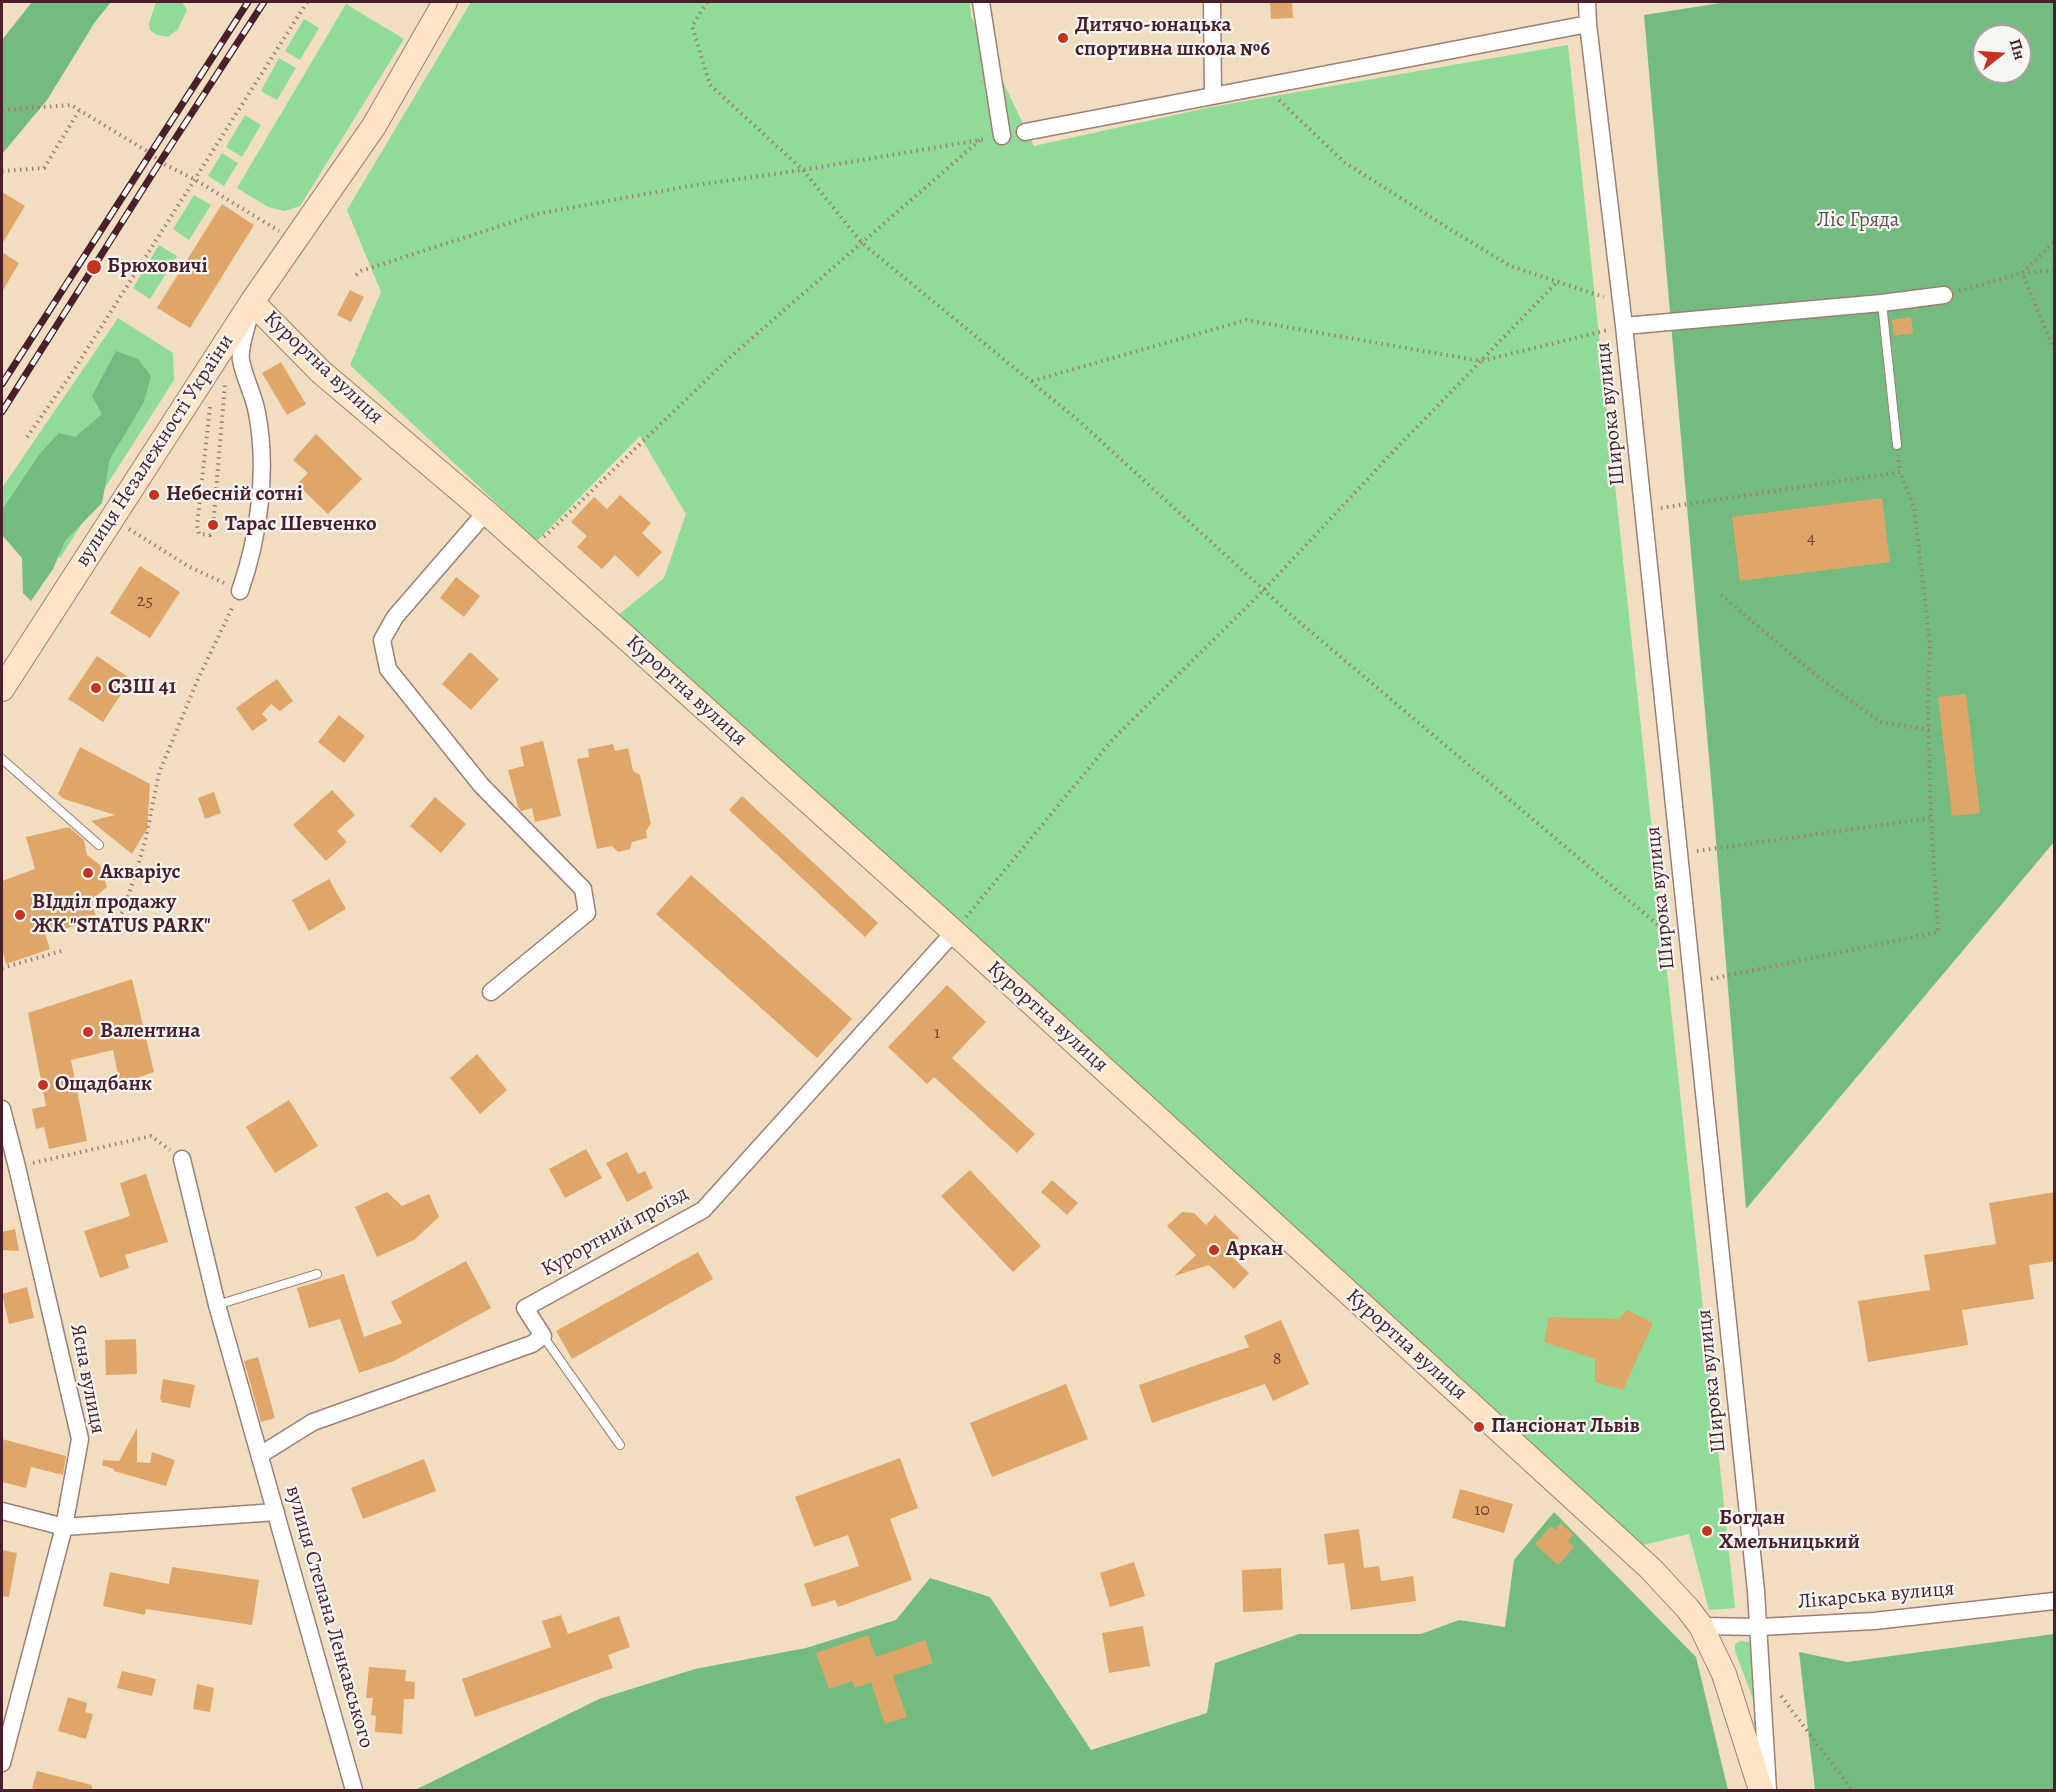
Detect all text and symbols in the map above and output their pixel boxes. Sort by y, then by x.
place label: Дитячо-юнацька спортивна школа №6 [1075,13,1270,63]
north arrow [1972,24,2032,84]
marker: Дитячо-юнацька спортивна школа №6 [1056,31,1070,45]
text: Пн [2004,36,2031,63]
park label: Ліс Гряда [1817,208,1899,234]
place label: Брюховичі [107,254,208,280]
marker: Брюховичі [85,258,103,276]
street label: Курортна вулиця [258,306,388,430]
street label: вулиця Незалежності України [70,330,240,572]
street label: Широка вулиця [1591,341,1631,487]
place label: Небесній сотні [166,482,303,508]
marker: Небесній сотні [147,488,161,502]
place label: Тарас Шевченко [225,512,377,538]
marker: Тарас Шевченко [206,518,220,532]
house number: 4 [1807,528,1815,550]
house number: 25 [137,591,153,613]
street label: Курортна вулиця [620,630,752,752]
place label: СЗШ 41 [108,675,176,701]
marker: СЗШ 41 [89,681,103,695]
street label: Широка вулиця [1641,825,1681,971]
place label: Акваріус [100,860,181,886]
marker: Акваріус [81,866,95,880]
place label: ВІдділ продажу ЖК "STATUS PARK" [32,890,211,940]
marker: ВІдділ продажу ЖК "STATUS PARK" [13,908,27,922]
street label: Курортна вулиця [981,956,1113,1078]
place label: Валентина [100,1019,200,1045]
house number: 1 [934,1023,940,1045]
marker: Валентина [81,1025,95,1039]
place label: Ощадбанк [55,1072,152,1098]
marker: Ощадбанк [36,1078,50,1092]
street label: Курортний проїзд [537,1181,693,1283]
place label: Аркан [1226,1237,1283,1263]
marker: Аркан [1207,1243,1221,1257]
street label: Курортна вулиця [1340,1284,1472,1406]
street label: Широка вулиця [1692,1308,1732,1454]
street label: Ясна вулиця [64,1322,110,1436]
house number: 8 [1273,1349,1281,1371]
place label: Пансіонат Львів [1491,1414,1640,1440]
marker: Пансіонат Львів [1472,1420,1486,1434]
street label: вулиця Степана Ленкавського [279,1483,379,1751]
house number: 10 [1474,1500,1490,1522]
place label: Богдан Хмельницький [1719,1506,1860,1556]
marker: Богдан Хмельницький [1700,1524,1714,1538]
street label: Лікарська вулиця [1797,1577,1955,1615]

